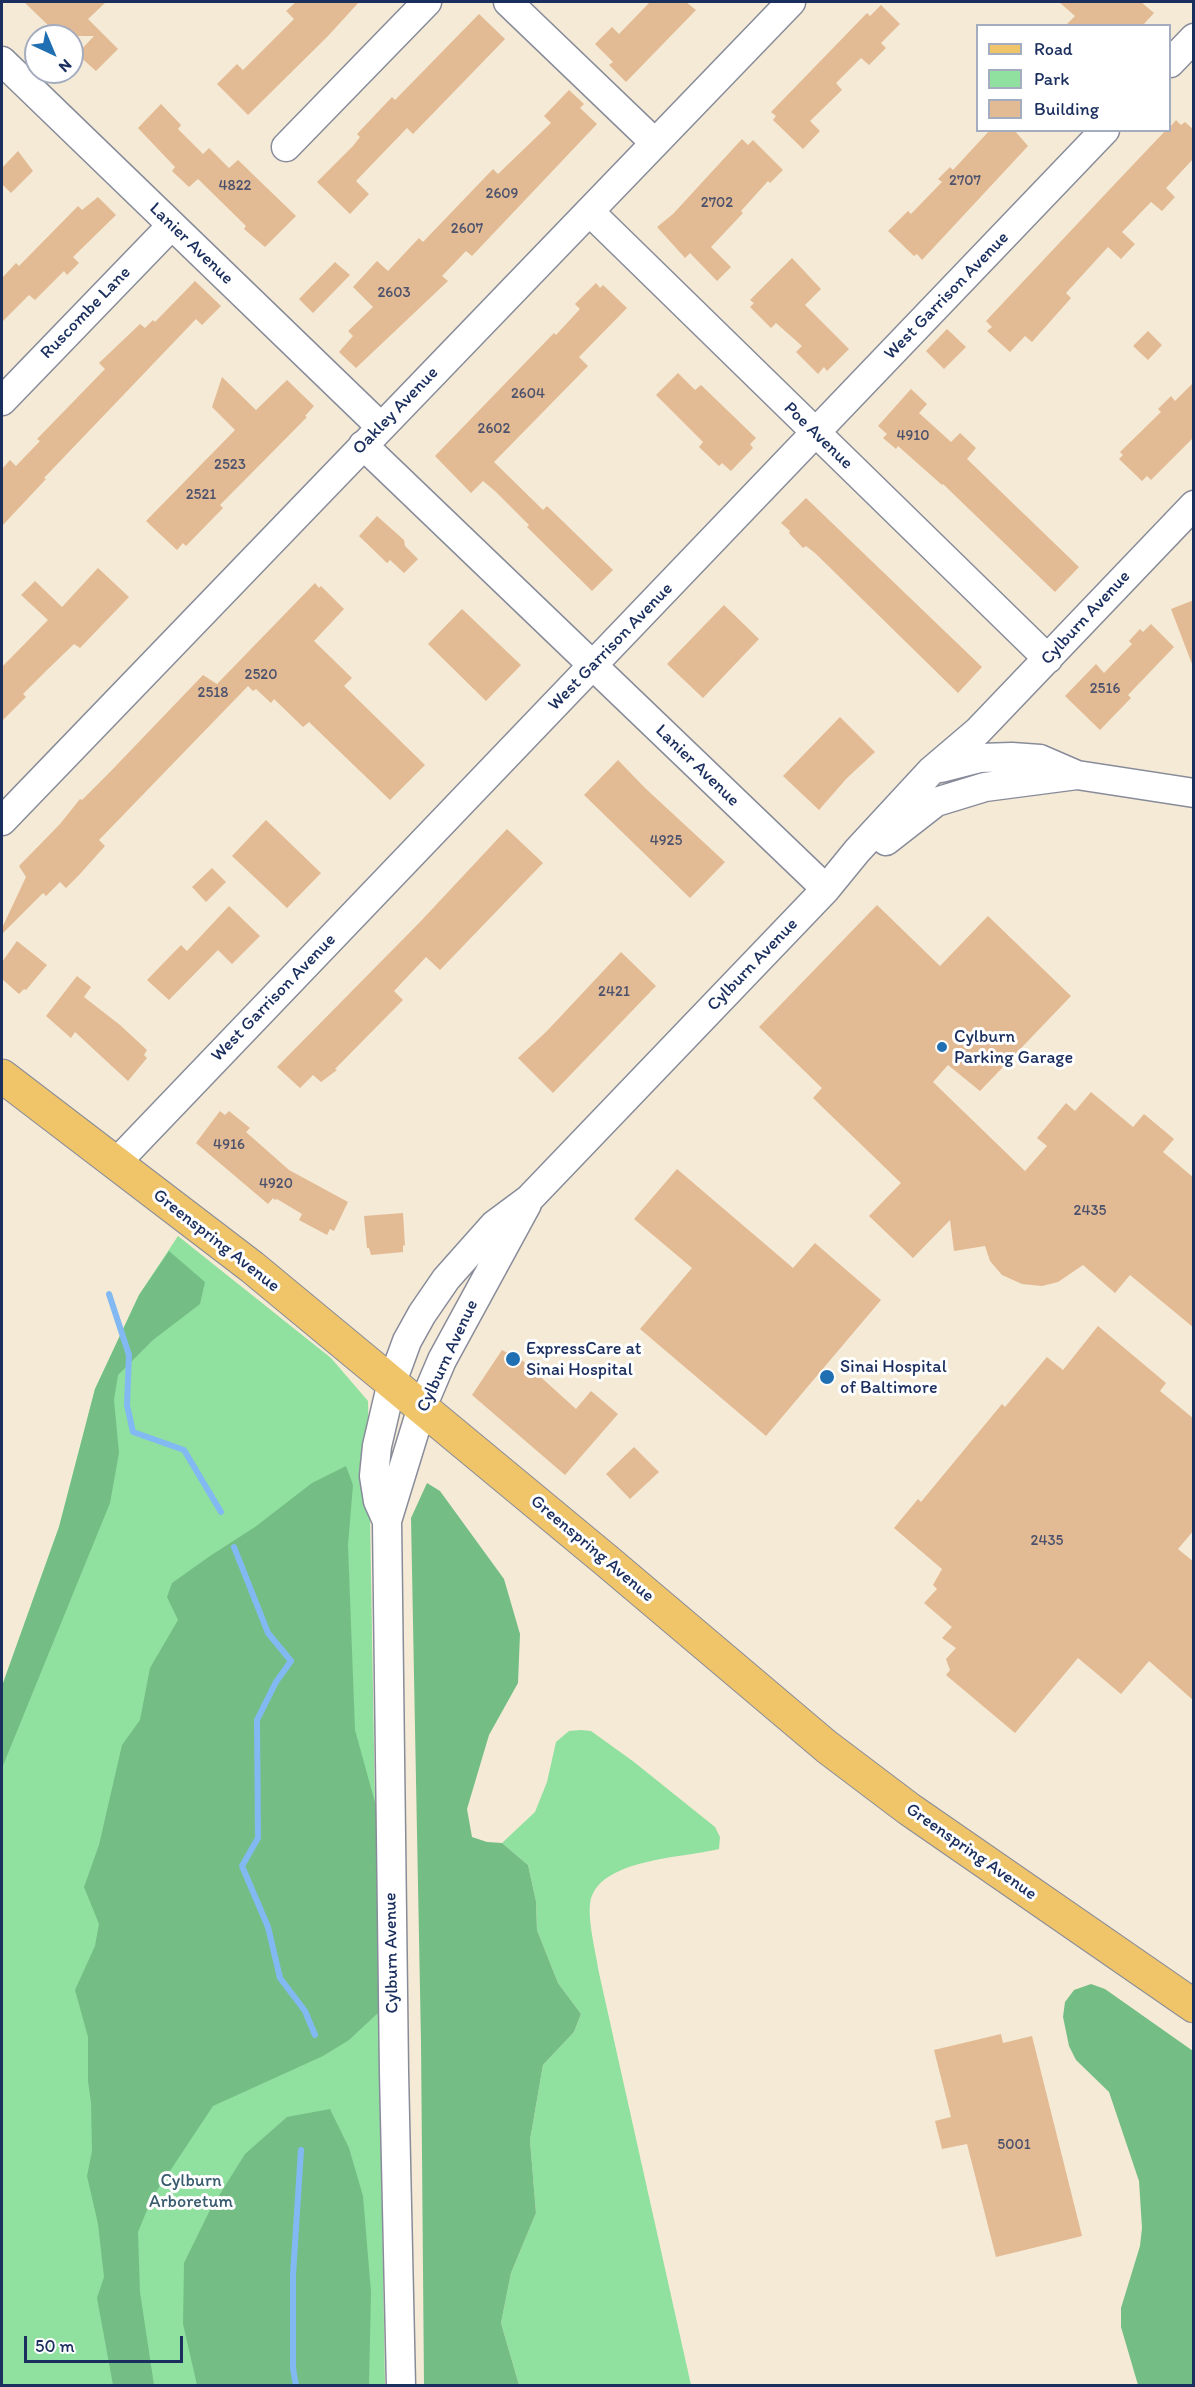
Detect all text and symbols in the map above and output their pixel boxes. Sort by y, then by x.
north arrow [24,24,84,84]
legend [976,24,1171,132]
text: Road [1034,38,1073,60]
text: N [55,55,76,76]
text: Park [1034,68,1069,90]
text: Building [1034,98,1099,120]
house number: 2707 [949,172,981,190]
house number: 4822 [218,177,252,195]
house number: 2609 [486,185,518,203]
house number: 2702 [701,194,733,212]
street label: Lanier Avenue [144,198,238,290]
house number: 2607 [451,220,483,238]
street label: West Garrison Avenue [880,227,1014,365]
street label: Ruscombe Lane [36,262,136,364]
house number: 2603 [377,284,411,302]
street label: Oakley Avenue [349,362,443,460]
house number: 2604 [511,385,545,403]
street label: Poe Avenue [779,398,857,474]
house number: 2602 [478,420,510,438]
house number: 4910 [896,427,930,445]
house number: 2523 [214,456,246,474]
house number: 2521 [186,486,216,504]
street label: Cylburn Avenue [1037,566,1135,670]
street label: West Garrison Avenue [544,578,678,716]
house number: 2520 [245,666,277,684]
house number: 2516 [1090,680,1120,698]
house number: 2518 [198,684,228,702]
street label: Lanier Avenue [650,720,744,812]
house number: 4925 [650,832,682,850]
street label: Cylburn Avenue [703,914,803,1016]
street label: West Garrison Avenue [207,929,341,1067]
house number: 2421 [598,983,630,1001]
place label: Cylburn Parking Garage [954,1026,1073,1068]
marker: Cylburn Parking Garage [935,1040,949,1054]
house number: 4916 [213,1136,245,1154]
house number: 4920 [259,1175,293,1193]
street label: Greenspring Avenue [148,1185,284,1297]
house number: 2435 [1074,1202,1106,1220]
street label: Cylburn Avenue [413,1296,483,1416]
place label: ExpressCare at Sinai Hospital [526,1338,642,1380]
marker: ExpressCare at Sinai Hospital [504,1350,522,1368]
place label: Sinai Hospital of Baltimore [840,1356,947,1398]
marker: Sinai Hospital of Baltimore [818,1368,836,1386]
street label: Greenspring Avenue [526,1491,658,1607]
house number: 2435 [1031,1532,1063,1550]
street label: Greenspring Avenue [901,1799,1041,1905]
street label: Cylburn Avenue [380,1892,404,2014]
house number: 5001 [997,2136,1031,2154]
park label: Cylburn Arboretum [149,2170,233,2212]
scale bar [27,2324,186,2362]
text: 50 m [35,2335,75,2357]

